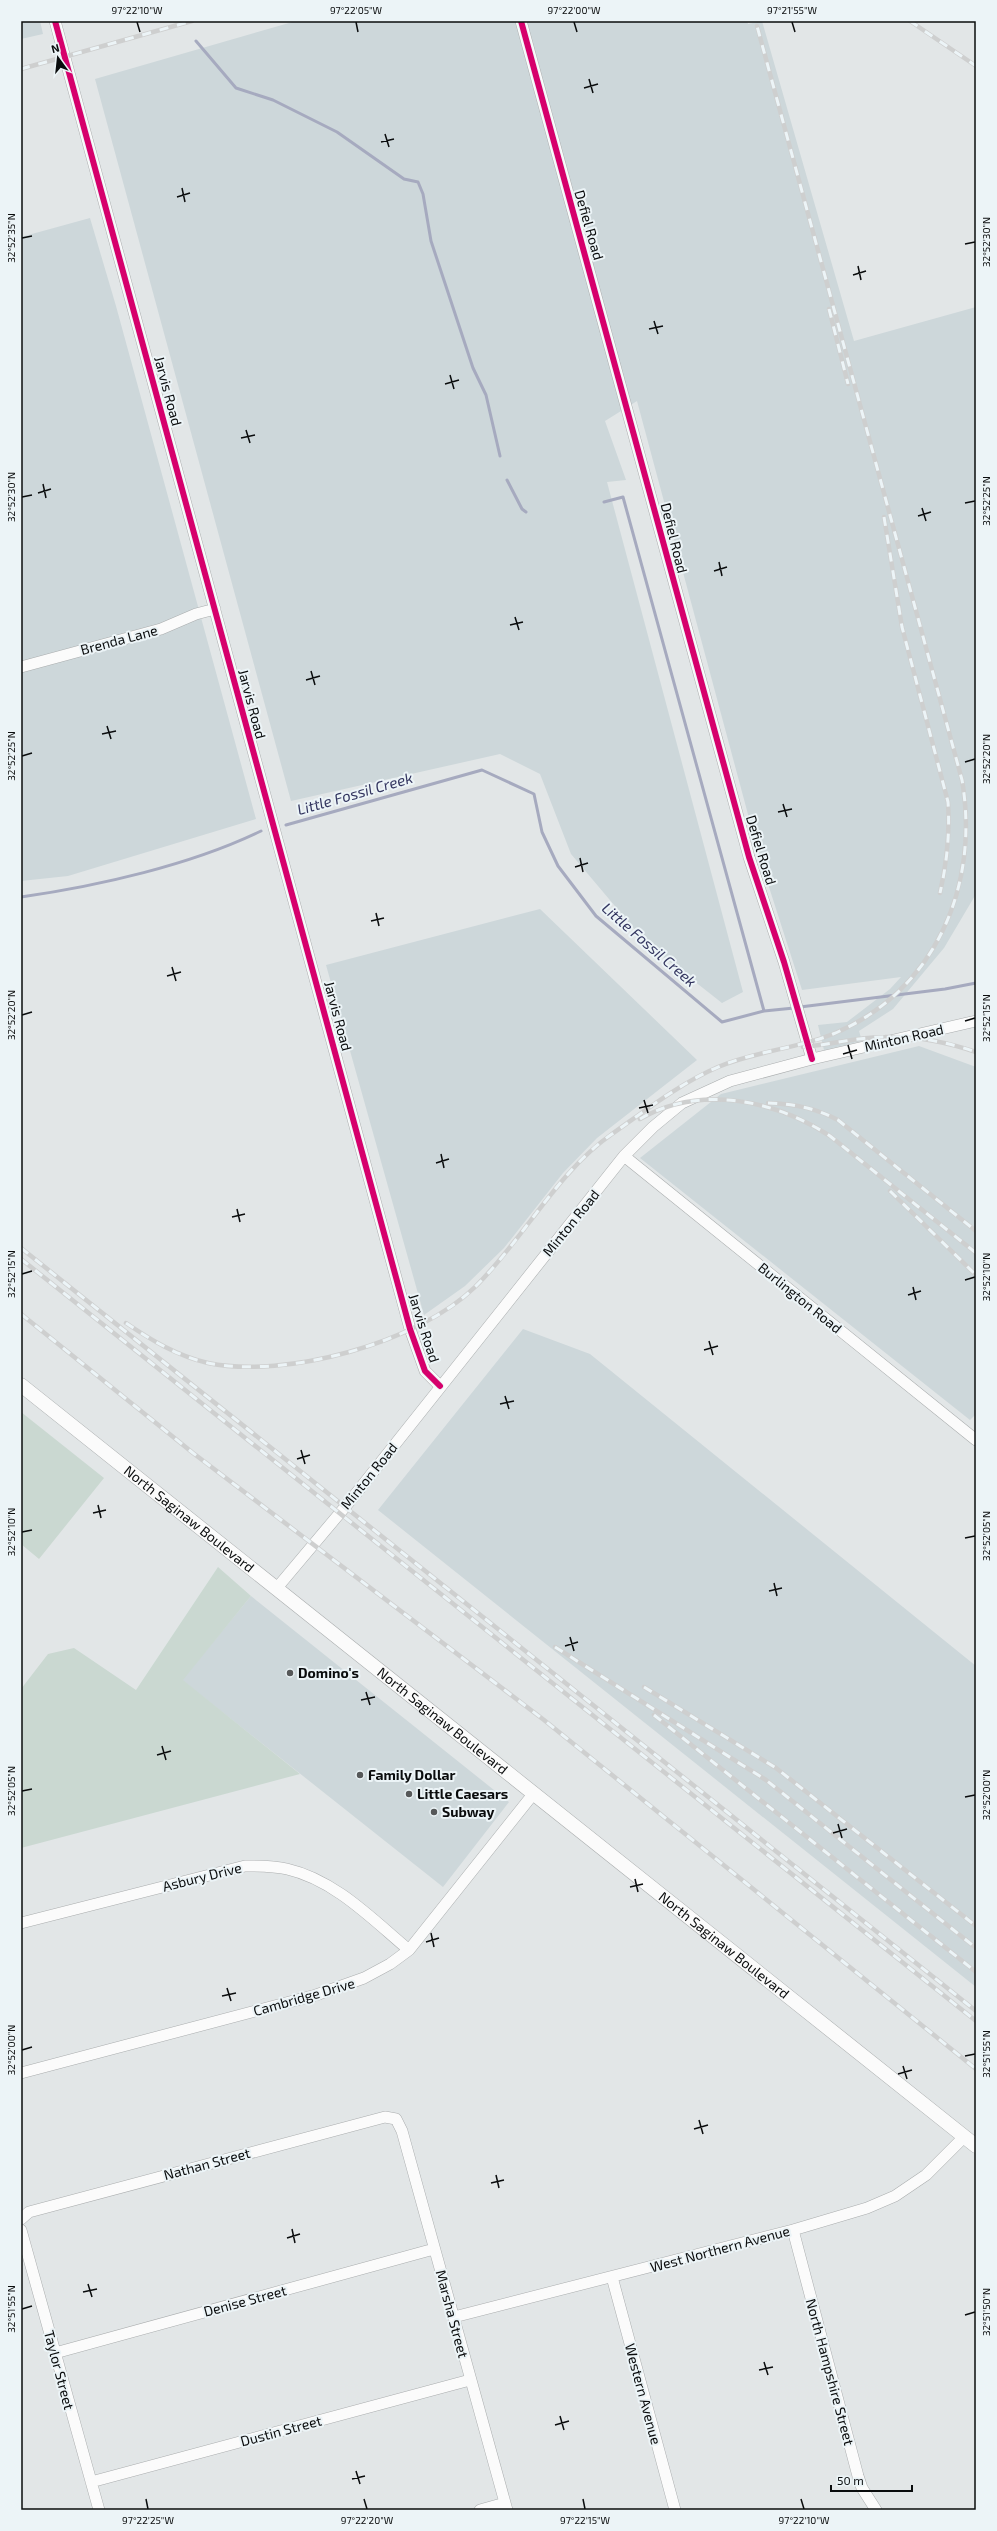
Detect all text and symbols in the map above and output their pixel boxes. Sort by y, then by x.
text: 97°22'10"W [112,4,163,16]
text: 97°22'05"W [330,4,383,16]
text: 97°22'00"W [548,4,601,16]
text: 97°21'55"W [767,4,817,16]
north arrow [38,38,78,78]
text: N [50,41,61,55]
street label: Defiel Road [571,188,608,262]
text: 32°52'35"N [5,213,17,263]
text: 32°52'30"N [980,217,992,267]
street label: Jarvis Road [151,354,186,428]
text: 32°52'30"N [5,472,17,522]
text: 32°52'25"N [980,476,992,526]
street label: Defiel Road [658,501,691,575]
street label: Brenda Lane [78,621,159,658]
street label: Jarvis Road [235,667,270,741]
text: 32°52'25"N [5,731,17,781]
text: 32°52'20"N [980,734,992,784]
water label: Little Fossil Creek [295,768,415,818]
street label: Defiel Road [743,813,780,887]
water label: Little Fossil Creek [599,898,701,990]
street label: Jarvis Road [321,979,356,1053]
text: 32°52'20"N [5,990,17,1040]
text: 32°52'15"N [980,994,992,1042]
street label: Minton Road [863,1020,945,1055]
street label: Minton Road [539,1186,603,1259]
text: 32°52'15"N [5,1250,17,1298]
text: 32°52'10"N [980,1253,992,1301]
street label: Burlington Road [755,1259,846,1337]
street label: Jarvis Road [405,1291,444,1364]
street label: Minton Road [337,1439,401,1512]
street label: North Saginaw Boulevard [121,1461,258,1576]
text: 32°52'10"N [5,1508,17,1556]
text: 32°52'05"N [980,1511,992,1561]
street label: North Saginaw Boulevard [374,1663,511,1778]
place label: Domino's [298,1664,359,1681]
marker: Domino's [285,1668,295,1678]
text: 32°52'05"N [5,1766,17,1816]
place label: Family Dollar [368,1766,456,1783]
marker: Family Dollar [355,1770,365,1780]
text: 32°52'00"N [980,1770,992,1820]
place label: Little Caesars [417,1785,508,1802]
marker: Little Caesars [404,1789,414,1799]
place label: Subway [442,1803,495,1820]
marker: Subway [429,1807,439,1817]
street label: Asbury Drive [161,1858,243,1895]
street label: North Saginaw Boulevard [656,1888,793,2002]
street label: Cambridge Drive [251,1974,357,2019]
text: 32°52'00"N [5,2025,17,2075]
text: 32°51'55"N [980,2030,992,2078]
street label: Nathan Street [162,2144,252,2183]
street label: West Northern Avenue [648,2222,792,2275]
street label: Marsha Street [433,2268,472,2360]
street label: Denise Street [202,2281,288,2320]
text: 32°51'55"N [5,2285,17,2333]
text: 32°51'50"N [980,2288,992,2336]
street label: North Hampshire Street [803,2297,858,2447]
street label: Taylor Street [41,2328,78,2411]
street label: Western Avenue [622,2341,665,2446]
street label: Dustin Street [238,2412,323,2450]
scale bar [831,2467,912,2493]
text: 50 m [837,2473,864,2487]
text: 97°22'25"W [122,2514,174,2526]
text: 97°22'20"W [341,2514,394,2526]
text: 97°22'15"W [560,2514,611,2526]
text: 97°22'10"W [779,2514,830,2526]

